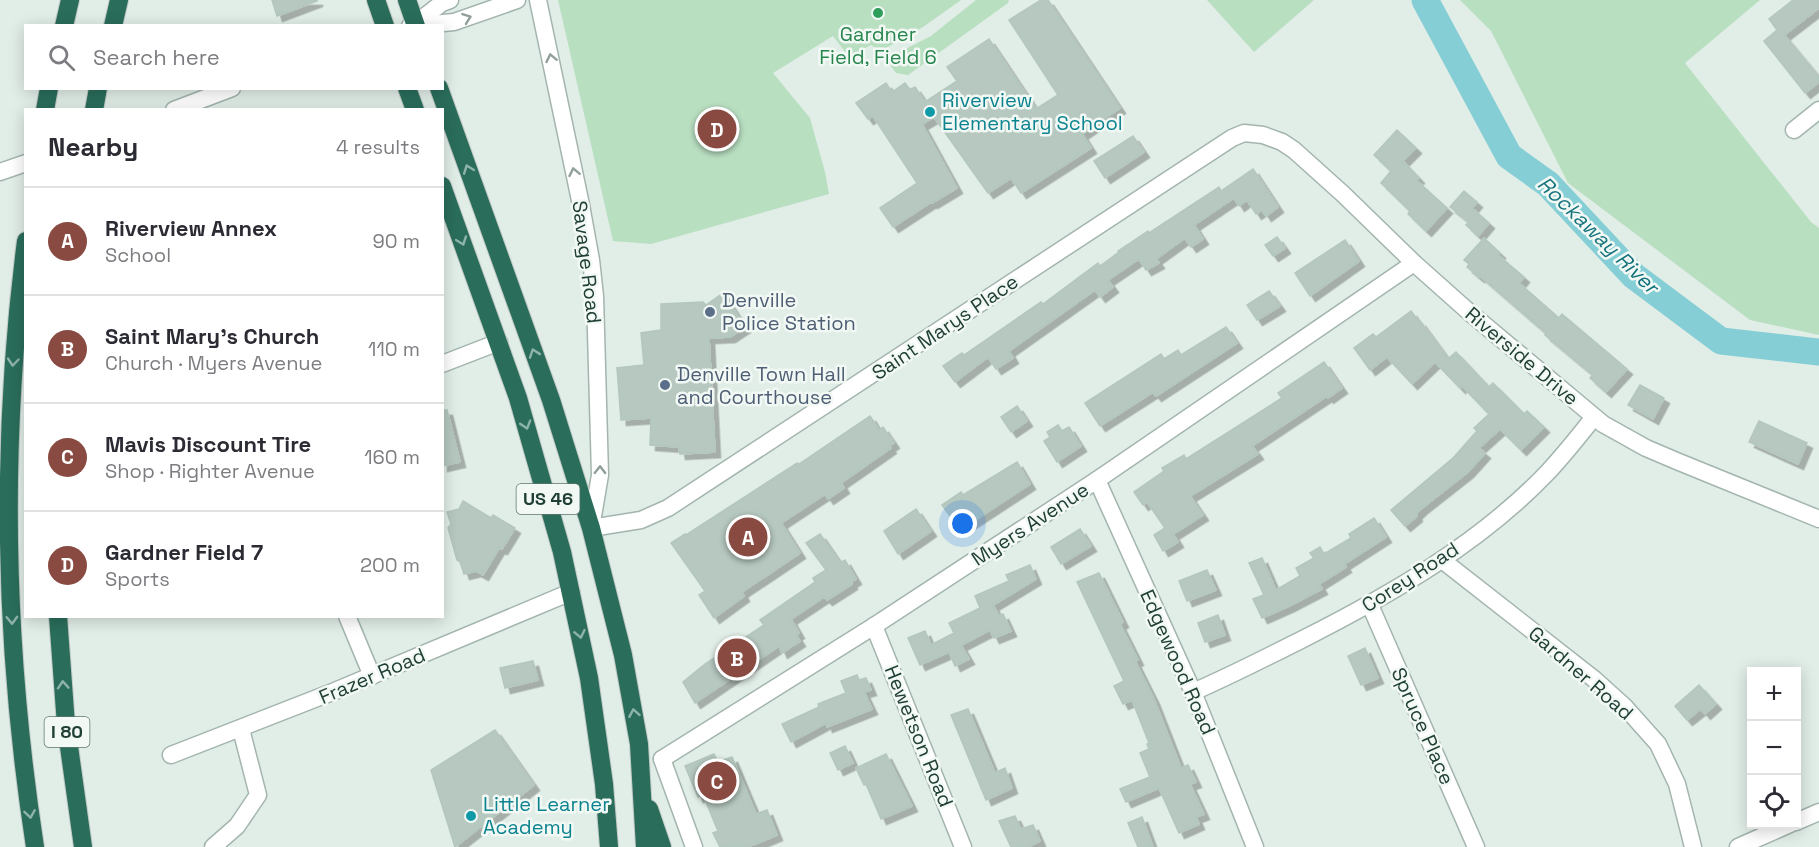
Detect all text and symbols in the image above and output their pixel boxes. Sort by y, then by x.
marker: Gardner Field, Field 6 [871,6,885,20]
one-way arrow [461,12,472,25]
place label: Gardner Field, Field 6 [819,21,937,70]
search box [24,24,444,90]
icon: search [45,41,78,74]
text: Search here [93,43,220,71]
one-way arrow [545,53,558,63]
place label: Riverview Elementary School [942,87,1123,136]
marker: Riverview Elementary School [923,105,937,119]
pin: D [698,106,736,152]
text: Nearby [48,130,138,164]
text: 4 results [336,134,420,160]
one-way arrow [463,164,476,175]
one-way arrow [569,167,582,177]
water label: Rockaway River [1532,170,1666,301]
street label: Savage Road [567,199,607,325]
text: Riverview Annex [105,214,277,242]
text: A [61,228,74,254]
text: 90 m [373,228,420,254]
one-way arrow [455,235,468,246]
text: School [105,242,171,268]
street label: Saint Marys Place [867,268,1023,386]
place label: Denville Police Station [722,287,856,336]
street label: Riverside Drive [1460,301,1584,411]
marker: Denville Police Station [703,305,717,319]
text: Saint Mary's Church [105,322,319,350]
text: B [61,336,74,362]
text: 110 m [368,336,420,362]
one-way arrow [529,348,542,359]
text: Church · Myers Avenue [105,350,322,376]
one-way arrow [6,357,19,366]
place label: Denville Town Hall and Courthouse [677,361,846,410]
marker: Denville Town Hall and Courthouse [658,378,672,392]
one-way arrow [519,419,531,430]
text: Mavis Discount Tire [105,430,311,458]
text: C [61,444,74,470]
text: 160 m [364,444,420,470]
text: Shop · Righter Avenue [105,458,315,484]
one-way arrow [593,466,606,475]
street label: Myers Avenue [966,476,1094,572]
road number: US 46 [516,484,580,514]
your location [948,509,977,538]
pin: A [728,514,768,560]
street label: Corey Road [1356,536,1464,618]
text: Gardner Field 7 [105,538,263,566]
text: D [61,552,74,578]
text: 200 m [360,552,420,578]
text: Sports [105,566,170,592]
street label: Edgewood Road [1134,585,1222,739]
one-way arrow [5,615,18,624]
street label: Gardner Road [1523,620,1639,726]
one-way arrow [573,629,586,639]
pin: B [718,636,756,680]
street label: Frazer Road [315,642,429,710]
street label: Hewetson Road [879,661,959,811]
street label: Spruce Place [1386,663,1460,789]
map controls [1747,667,1801,829]
button: + [1747,667,1801,721]
one-way arrow [57,680,70,689]
one-way arrow [628,708,641,718]
road number: I 80 [44,717,90,747]
button: − [1747,721,1801,775]
pin: C [698,758,736,804]
button: locate [1747,775,1801,829]
place label: Little Learner Academy [483,791,610,840]
one-way arrow [23,809,35,818]
marker: Little Learner Academy [464,809,478,823]

